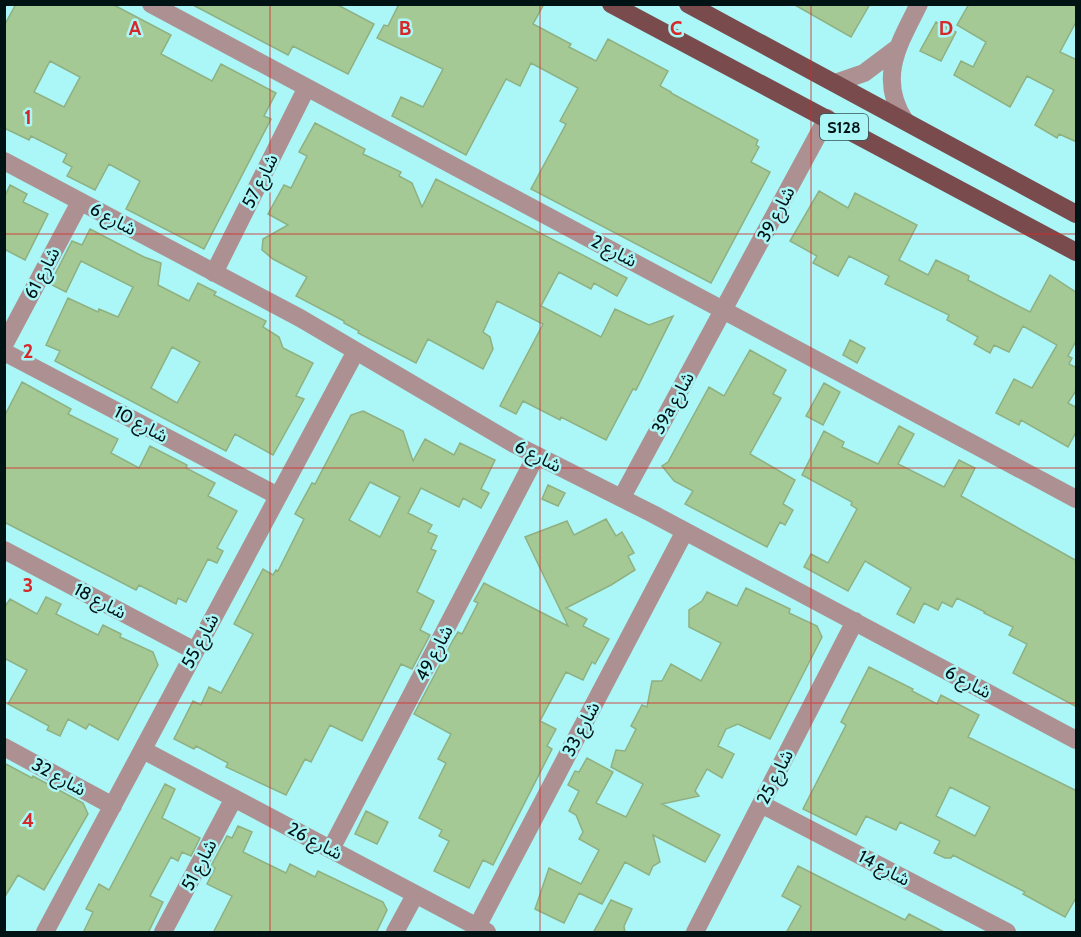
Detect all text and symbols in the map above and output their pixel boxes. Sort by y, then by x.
text: A [129,16,142,40]
text: B [399,16,411,40]
text: C [670,16,682,40]
text: D [939,16,953,40]
text: 1 [24,105,32,129]
road number: S128 [820,114,868,140]
street label: شارع 57 [237,150,286,213]
street label: شارع 39 [752,183,802,247]
street label: شارع 6 [85,198,140,243]
street label: شارع 2 [586,230,641,275]
street label: شارع 61 [19,244,67,304]
text: 2 [23,339,33,363]
street label: 39a شارع [647,368,702,439]
street label: شارع 10 [109,401,172,450]
street label: شارع 6 [510,435,565,480]
text: 3 [23,573,33,597]
street label: شارع 18 [69,578,130,626]
street label: شارع 55 [177,610,226,673]
street label: شارع 49 [410,621,460,686]
street label: شارع 6 [940,661,995,706]
street label: شارع 33 [558,698,607,761]
street label: شارع 25 [752,746,801,809]
street label: شارع 32 [27,753,90,803]
text: 4 [22,808,34,832]
street label: شارع 26 [282,817,346,867]
street label: شارع 51 [176,836,224,896]
street label: شارع 14 [853,845,914,893]

